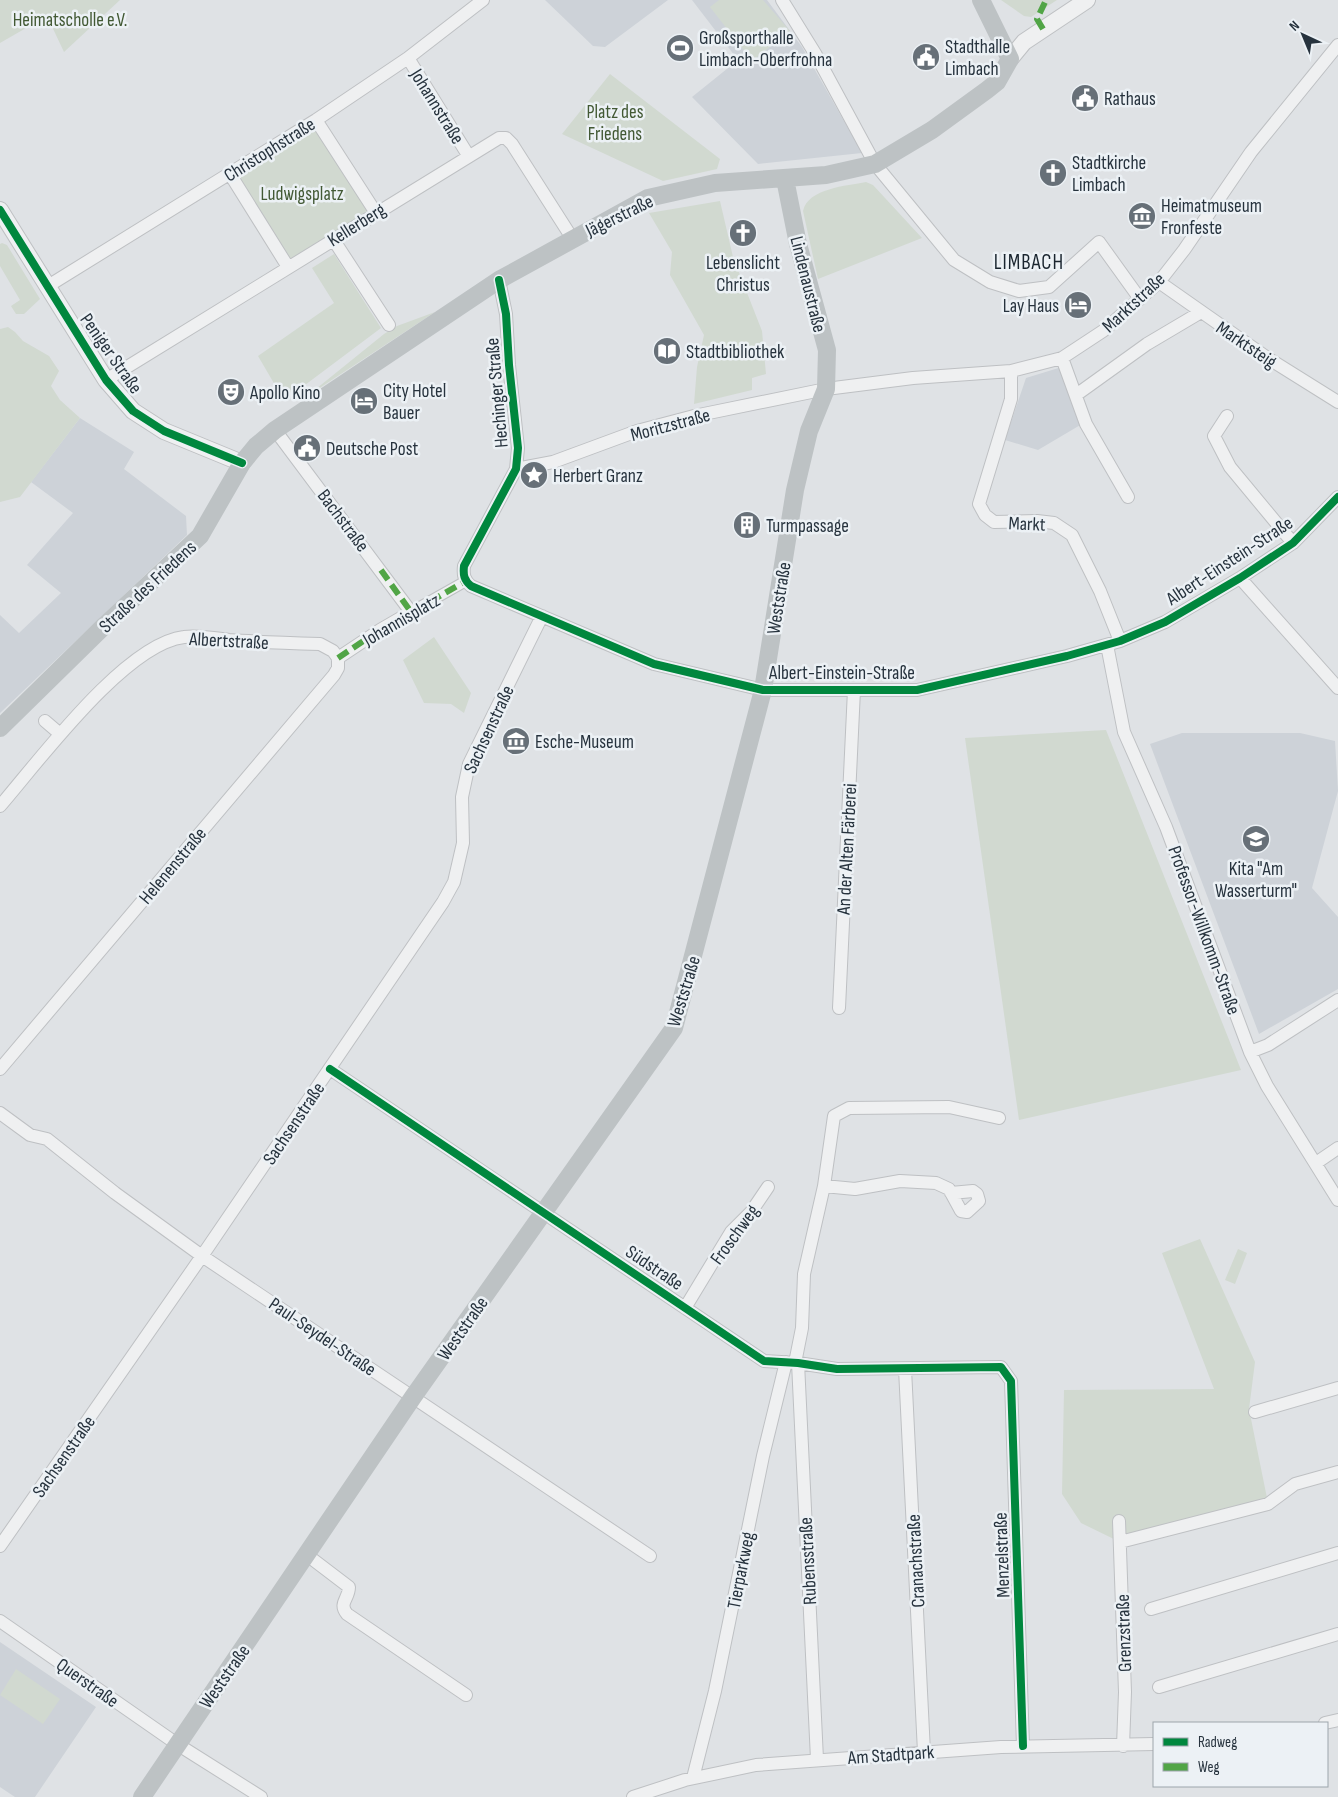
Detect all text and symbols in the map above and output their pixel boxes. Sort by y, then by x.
park label: Heimatscholle e.V. [13,9,127,32]
north arrow [1278,10,1328,60]
text: N [1286,17,1303,35]
place label: Großsporthalle Limbach-Oberfrohna [699,27,832,72]
sports icon: Großsporthalle Limbach-Oberfrohna [665,33,695,63]
place label: Stadthalle Limbach [945,36,1010,81]
public building icon: Stadthalle Limbach [911,42,941,72]
street label: Johannstraße [404,64,469,149]
public building icon: Rathaus [1070,83,1100,113]
place label: Rathaus [1104,88,1156,111]
park label: Platz des Friedens [586,101,644,146]
street label: Christophstraße [220,113,320,187]
place label: Stadtkirche Limbach [1072,152,1146,197]
church icon: Stadtkirche Limbach [1038,158,1068,188]
park label: Ludwigsplatz [261,183,344,206]
street label: Jägerstraße [581,190,657,243]
place label: Heimatmuseum Fronfeste [1161,195,1262,240]
street label: Kellerberg [324,198,390,252]
museum icon: Heimatmuseum Fronfeste [1127,201,1157,231]
church icon: Lebenslicht Christus [728,218,758,248]
street label: Lindenaustraße [784,234,831,335]
district label: LIMBACH [994,250,1064,275]
place label: Lebenslicht Christus [706,252,780,297]
street label: Marktstraße [1098,268,1170,338]
hotel icon: Lay Haus [1063,290,1093,320]
place label: Lay Haus [1003,295,1059,318]
street label: Peniger Straße [75,309,147,399]
street label: Marktsteig [1211,317,1281,374]
library icon: Stadtbibliothek [652,336,682,366]
street label: Hechinger Straße [481,337,514,449]
place label: Stadtbibliothek [686,341,785,364]
theatre icon: Apollo Kino [216,377,246,407]
place label: City Hotel Bauer [383,380,446,425]
place label: Apollo Kino [249,382,320,405]
hotel icon: City Hotel Bauer [349,386,379,416]
street label: Moritzstraße [628,404,713,447]
public building icon: Deutsche Post [292,433,322,463]
place label: Deutsche Post [326,438,419,461]
place icon: Herbert Granz [519,460,549,490]
place label: Herbert Granz [553,465,643,488]
street label: Bachstraße [312,485,374,557]
building icon: Turmpassage [732,510,762,540]
street label: Markt [1008,512,1046,537]
street label: Albert-Einstein-Straße [1161,512,1297,611]
place label: Turmpassage [766,515,849,538]
street label: Straße des Friedens [95,536,202,638]
street label: Weststraße [762,560,797,636]
street label: Johannisplatz [358,589,445,652]
street label: Albertstraße [188,628,269,655]
street label: Albert-Einstein-Straße [768,662,915,685]
street label: Sachsenstraße [459,682,520,777]
museum icon: Esche-Museum [501,726,531,756]
place label: Esche-Museum [535,731,634,754]
street label: An der Alten Färberei [833,783,862,916]
street label: Helenenstraße [134,823,212,909]
school or university icon: Kita "Am Wasserturm" [1241,824,1271,854]
street label: Professor-Willkomm-Straße [1162,843,1245,1018]
place label: Kita "Am Wasserturm" [1215,858,1297,903]
street label: Weststraße [663,953,706,1030]
street label: Sachsenstraße [258,1078,330,1169]
street label: Froschweg [706,1200,765,1269]
street label: Südstraße [621,1241,687,1296]
street label: Weststraße [433,1292,494,1365]
street label: Paul-Seydel-Straße [264,1293,380,1381]
street label: Sachsenstraße [28,1412,101,1502]
street label: Menzelstraße [990,1512,1015,1598]
street label: Cranachstraße [903,1514,930,1608]
street label: Rubensstraße [795,1517,822,1605]
street label: Tierparkweg [723,1529,760,1611]
street label: Grenzstraße [1112,1594,1137,1672]
street label: Weststraße [195,1640,256,1713]
street label: Querstraße [52,1653,123,1713]
legend [1153,1722,1328,1787]
text: Radweg [1198,1733,1237,1752]
street label: Am Stadtpark [846,1741,936,1770]
text: Weg [1198,1758,1220,1777]

